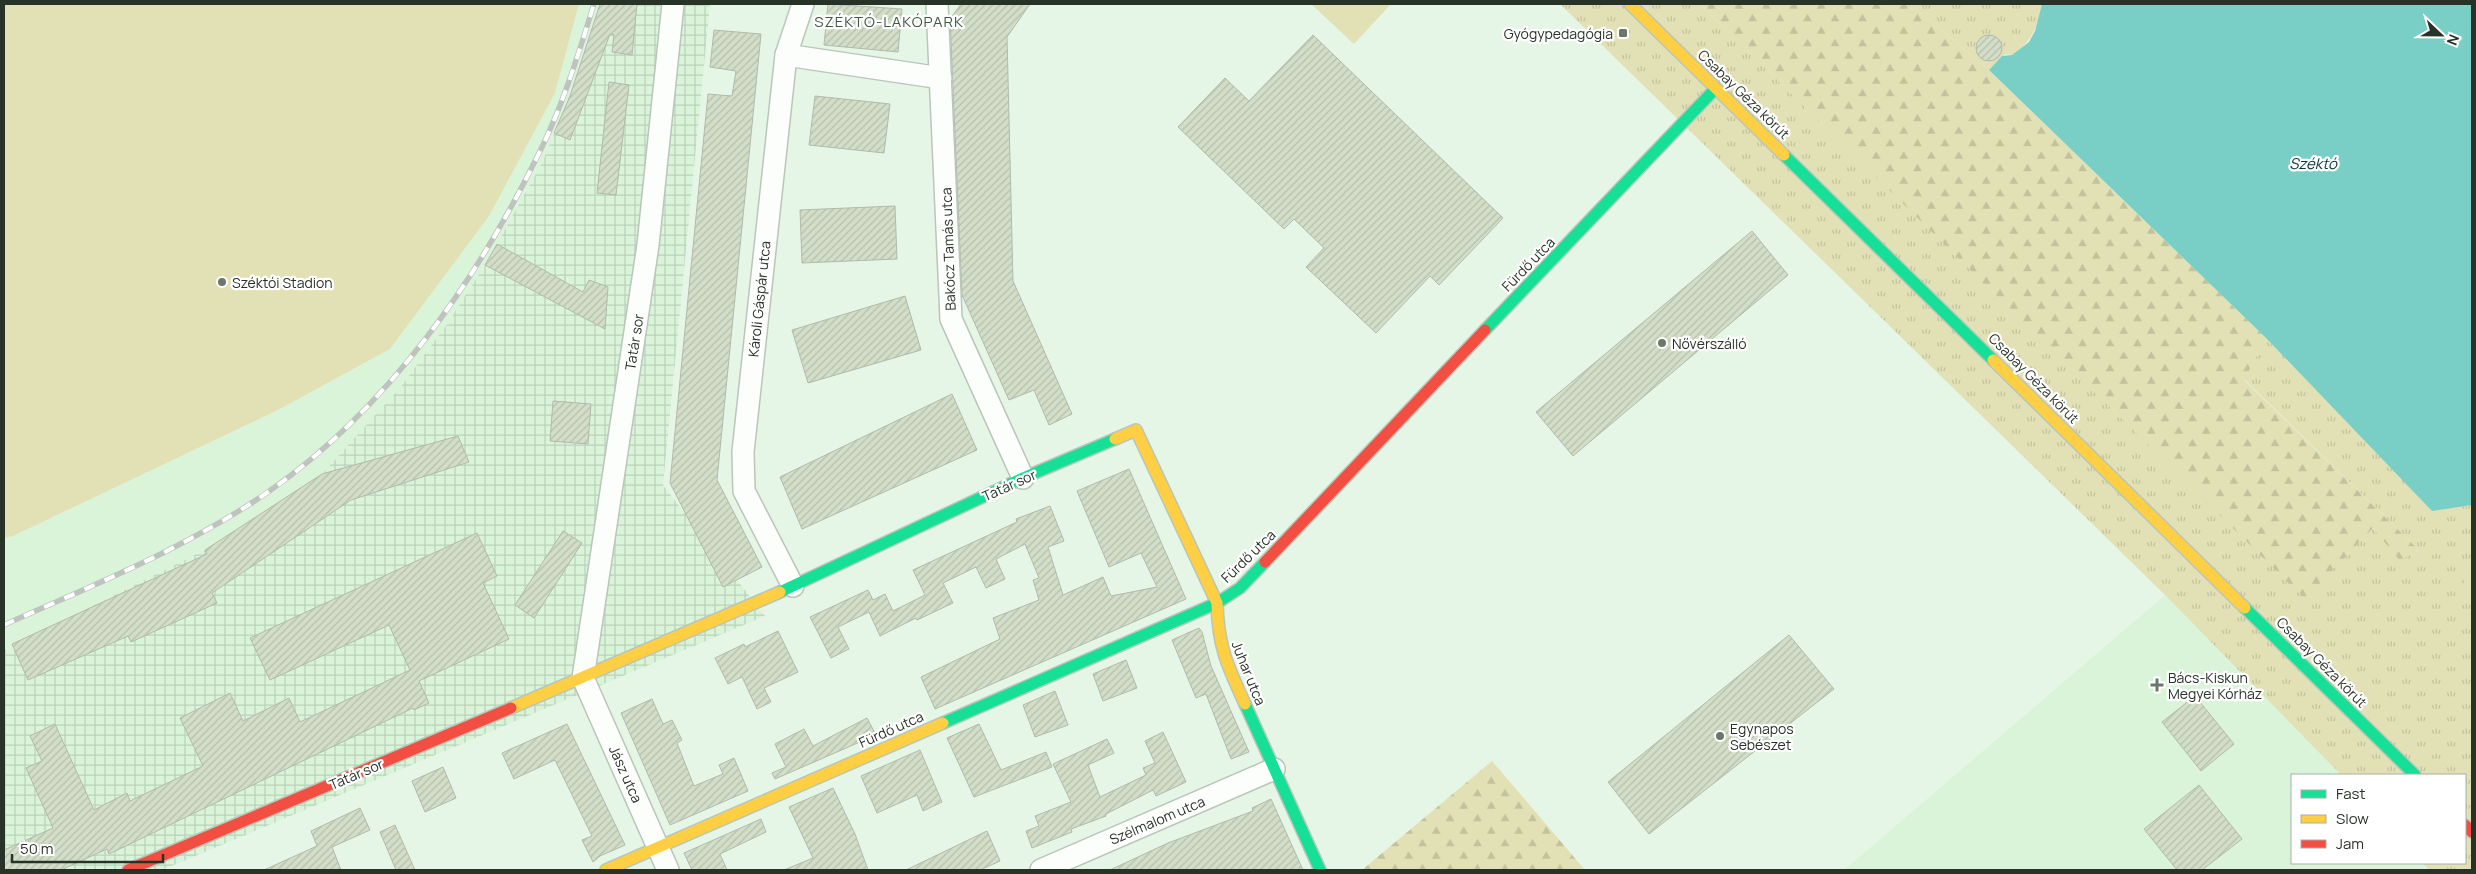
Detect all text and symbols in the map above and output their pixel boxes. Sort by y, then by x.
north arrow [2416,10,2466,60]
district label: SZÉKTÓ-LAKÓPARK [814,11,964,32]
place label: Gyógypedagógia [1504,24,1613,43]
marker: Gyógypedagógia [1617,27,1629,39]
text: N [2443,32,2464,48]
street label: Csabay Géza körút [1694,45,1794,143]
water label: Széktó [2289,153,2338,174]
street label: Bakócz Tamás utca [936,187,960,311]
street label: Fürdő utca [1497,233,1559,295]
street label: Károli Gáspár utca [743,240,775,358]
place label: Széktói Stadion [232,273,333,292]
marker: Széktói Stadion [216,276,228,288]
street label: Tatár sor [620,312,648,372]
street label: Csabay Géza körút [1985,329,2084,428]
place label: Nővérszálló [1672,334,1747,353]
marker: Nővérszálló [1656,337,1668,349]
street label: Tatár sor [979,465,1039,505]
street label: Fürdő utca [1217,525,1279,587]
street label: Csabay Géza körút [2273,613,2372,712]
street label: Juhar utca [1227,638,1271,708]
place label: Bács-Kiskun Megyei Kórház [2168,668,2262,703]
marker: Bács-Kiskun Megyei Kórház [2150,678,2164,692]
street label: Fürdő utca [856,706,926,752]
place label: Egynapos Sebészet [1730,719,1794,754]
marker: Egynapos Sebészet [1714,730,1726,742]
street label: Jász utca [605,742,647,806]
street label: Tatár sor [326,754,386,794]
legend [2291,774,2466,864]
text: Fast [2336,783,2365,804]
street label: Szélmalom utca [1106,791,1208,849]
text: Slow [2336,808,2369,829]
scale bar [12,832,164,864]
text: Jam [2336,833,2364,854]
text: 50 m [20,838,54,859]

